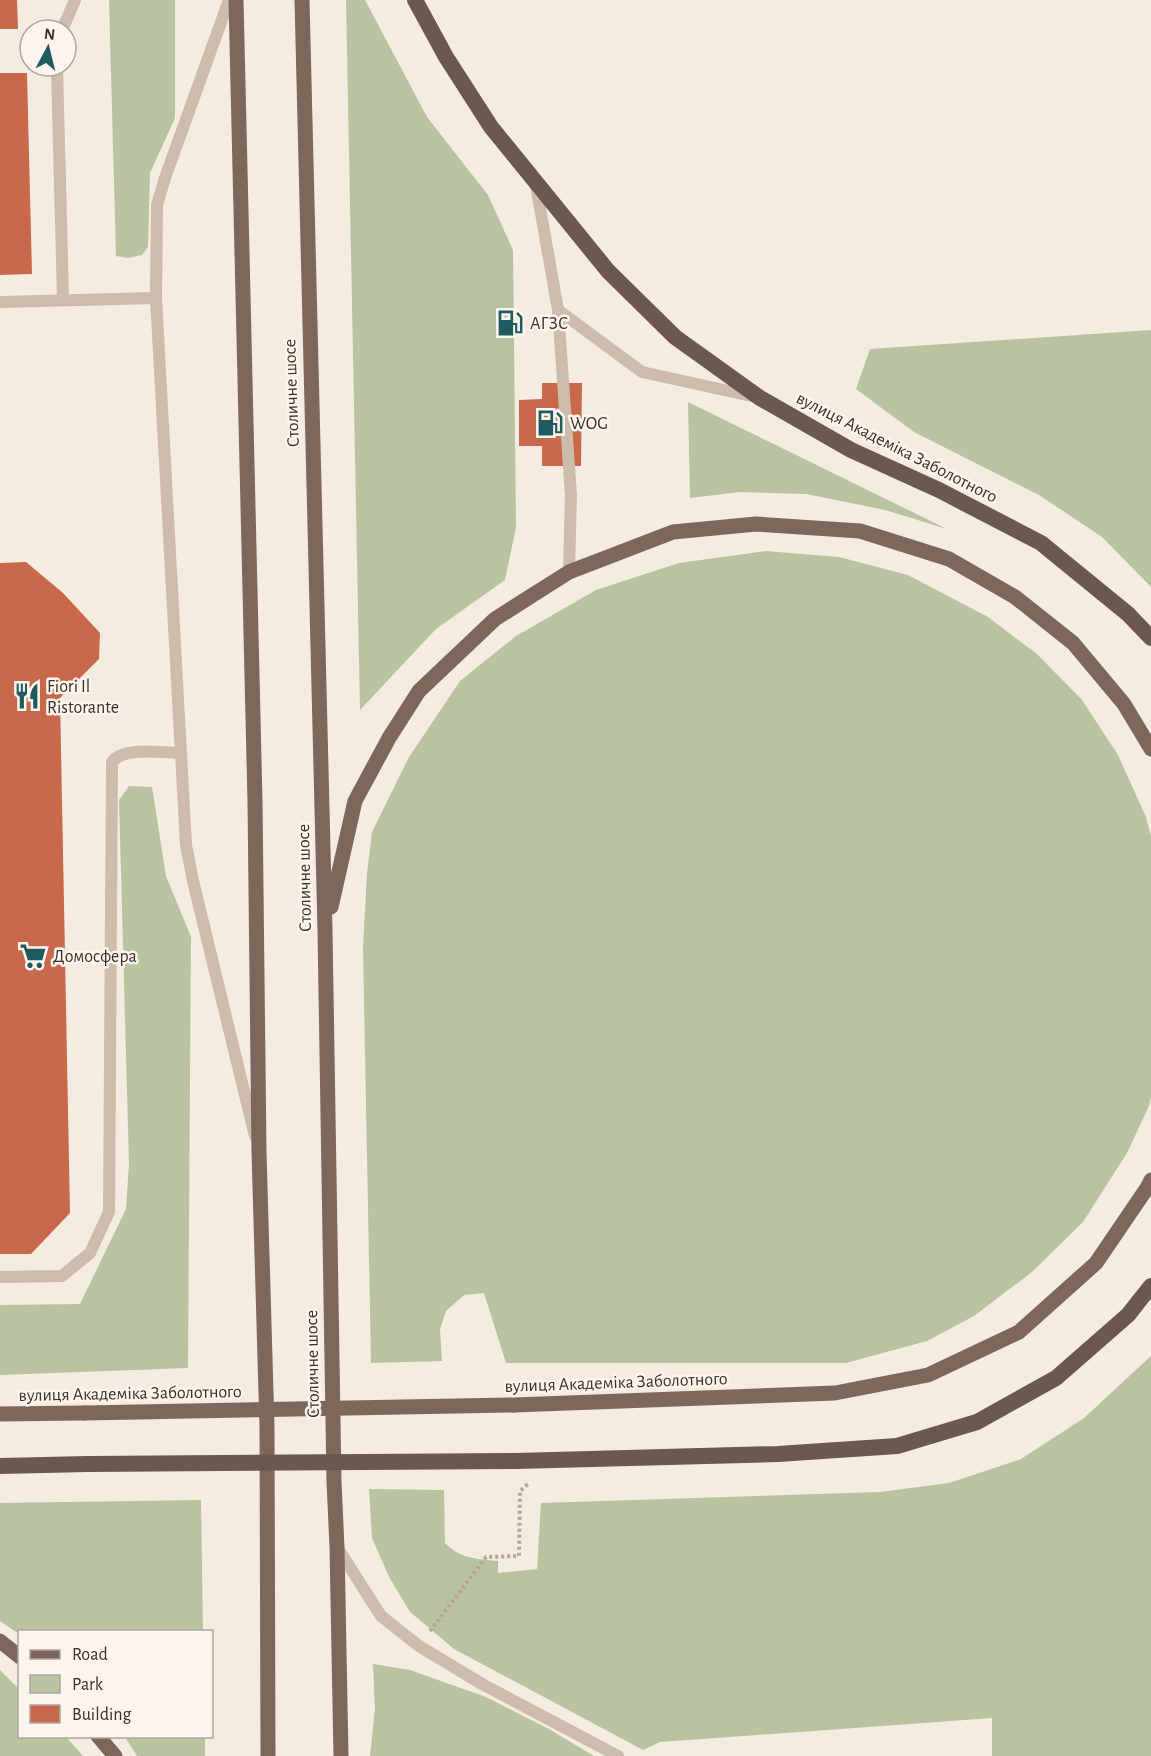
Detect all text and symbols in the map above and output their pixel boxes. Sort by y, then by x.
north arrow [18,18,78,78]
text: N [43,25,56,43]
fuel station icon: АГЗС [495,308,525,338]
place label: АГЗС [530,315,568,333]
street label: Столичне шосе [281,339,303,447]
street label: вулиця Академіка Заболотного [793,388,1000,507]
fuel station icon: WOG [535,408,565,438]
place label: WOG [570,415,608,433]
place label: Fiori Il Ristorante [47,678,119,717]
restaurant icon: Fiori Il Ristorante [12,681,42,711]
street label: Столичне шосе [295,824,315,932]
supermarket icon: Домосфера [18,941,48,971]
place label: Домосфера [53,948,137,966]
street label: Столичне шосе [303,1310,323,1418]
street label: вулиця Академіка Заболотного [504,1369,728,1396]
street label: вулиця Академіка Заболотного [18,1382,242,1405]
legend [18,1630,213,1738]
text: Road [72,1646,108,1664]
text: Park [72,1676,104,1694]
text: Building [72,1706,132,1724]

